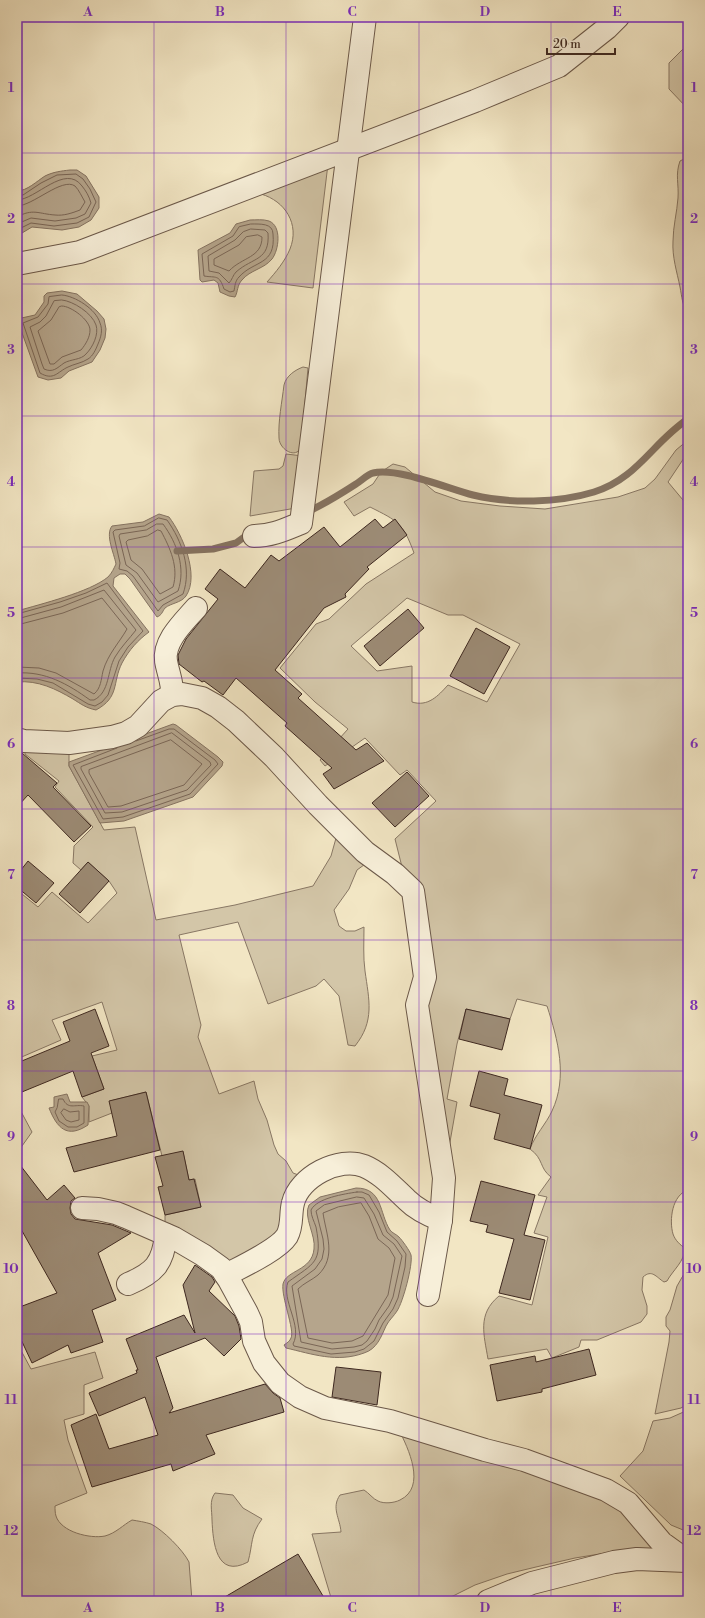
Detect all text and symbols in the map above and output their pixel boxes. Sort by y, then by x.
text: A [82,4,93,20]
text: B [215,4,225,20]
text: C [347,4,357,20]
text: D [480,4,490,20]
text: E [612,4,622,20]
scale bar [547,30,615,56]
text: 20 m [553,37,581,52]
text: 1 [8,80,15,96]
text: 1 [691,80,698,96]
text: 2 [7,211,15,227]
text: 2 [690,211,698,227]
text: 3 [7,342,15,358]
text: 3 [690,342,698,358]
text: 4 [7,474,16,490]
text: 4 [690,474,699,490]
text: 5 [7,605,15,621]
text: 5 [690,605,698,621]
text: 6 [7,736,15,752]
text: 6 [690,736,698,752]
text: 7 [7,867,15,883]
text: 7 [690,867,698,883]
text: 8 [7,998,15,1014]
text: 8 [690,998,698,1014]
text: 9 [7,1129,15,1145]
text: 9 [690,1129,698,1145]
text: 10 [3,1261,19,1277]
text: 10 [686,1261,702,1277]
text: 11 [5,1392,18,1408]
text: 11 [688,1392,701,1408]
text: 12 [4,1523,18,1539]
text: 12 [687,1523,701,1539]
text: A [82,1600,93,1616]
text: B [215,1600,225,1616]
text: C [347,1600,357,1616]
text: D [480,1600,490,1616]
text: E [612,1600,622,1616]

